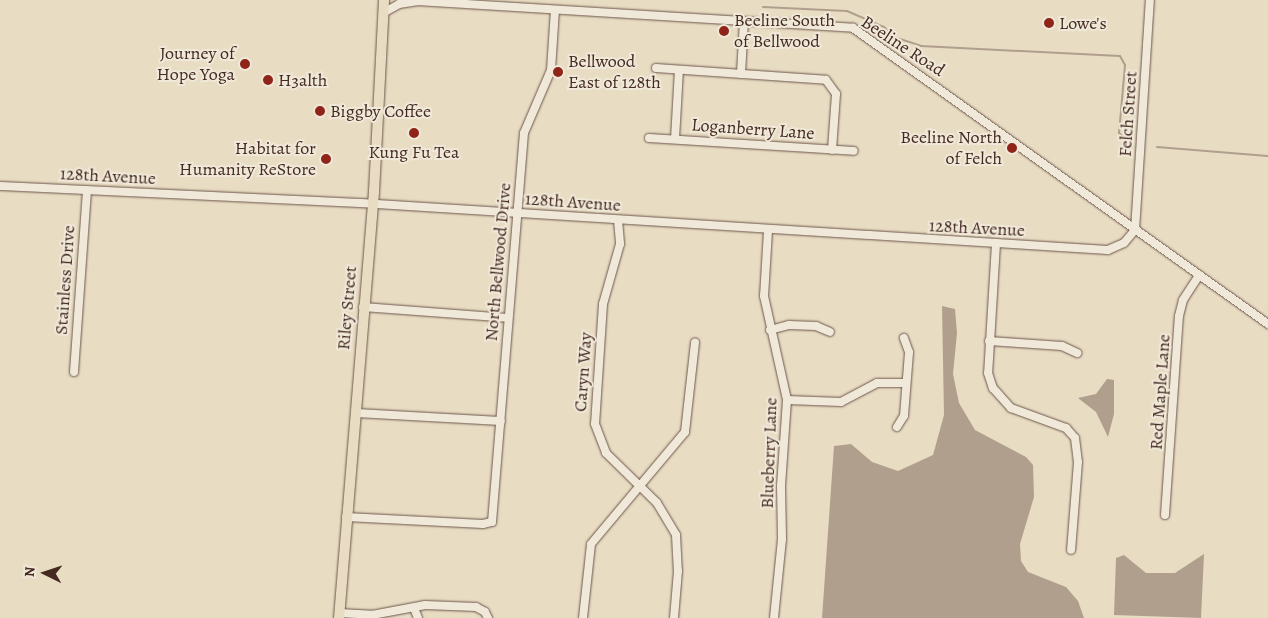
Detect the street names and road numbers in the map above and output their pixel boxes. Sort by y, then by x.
street label: Beeline Road [857,11,949,81]
street label: Felch Street [1114,70,1142,158]
street label: Loganberry Lane [691,114,815,144]
street label: 128th Avenue [59,163,157,189]
street label: North Bellwood Drive [480,182,516,342]
street label: 128th Avenue [524,188,622,216]
street label: 128th Avenue [928,215,1026,241]
street label: Stainless Drive [50,225,80,335]
street label: Riley Street [333,265,361,351]
street label: Caryn Way [569,332,597,412]
street label: Red Maple Lane [1145,333,1175,451]
street label: Blueberry Lane [756,397,782,509]

